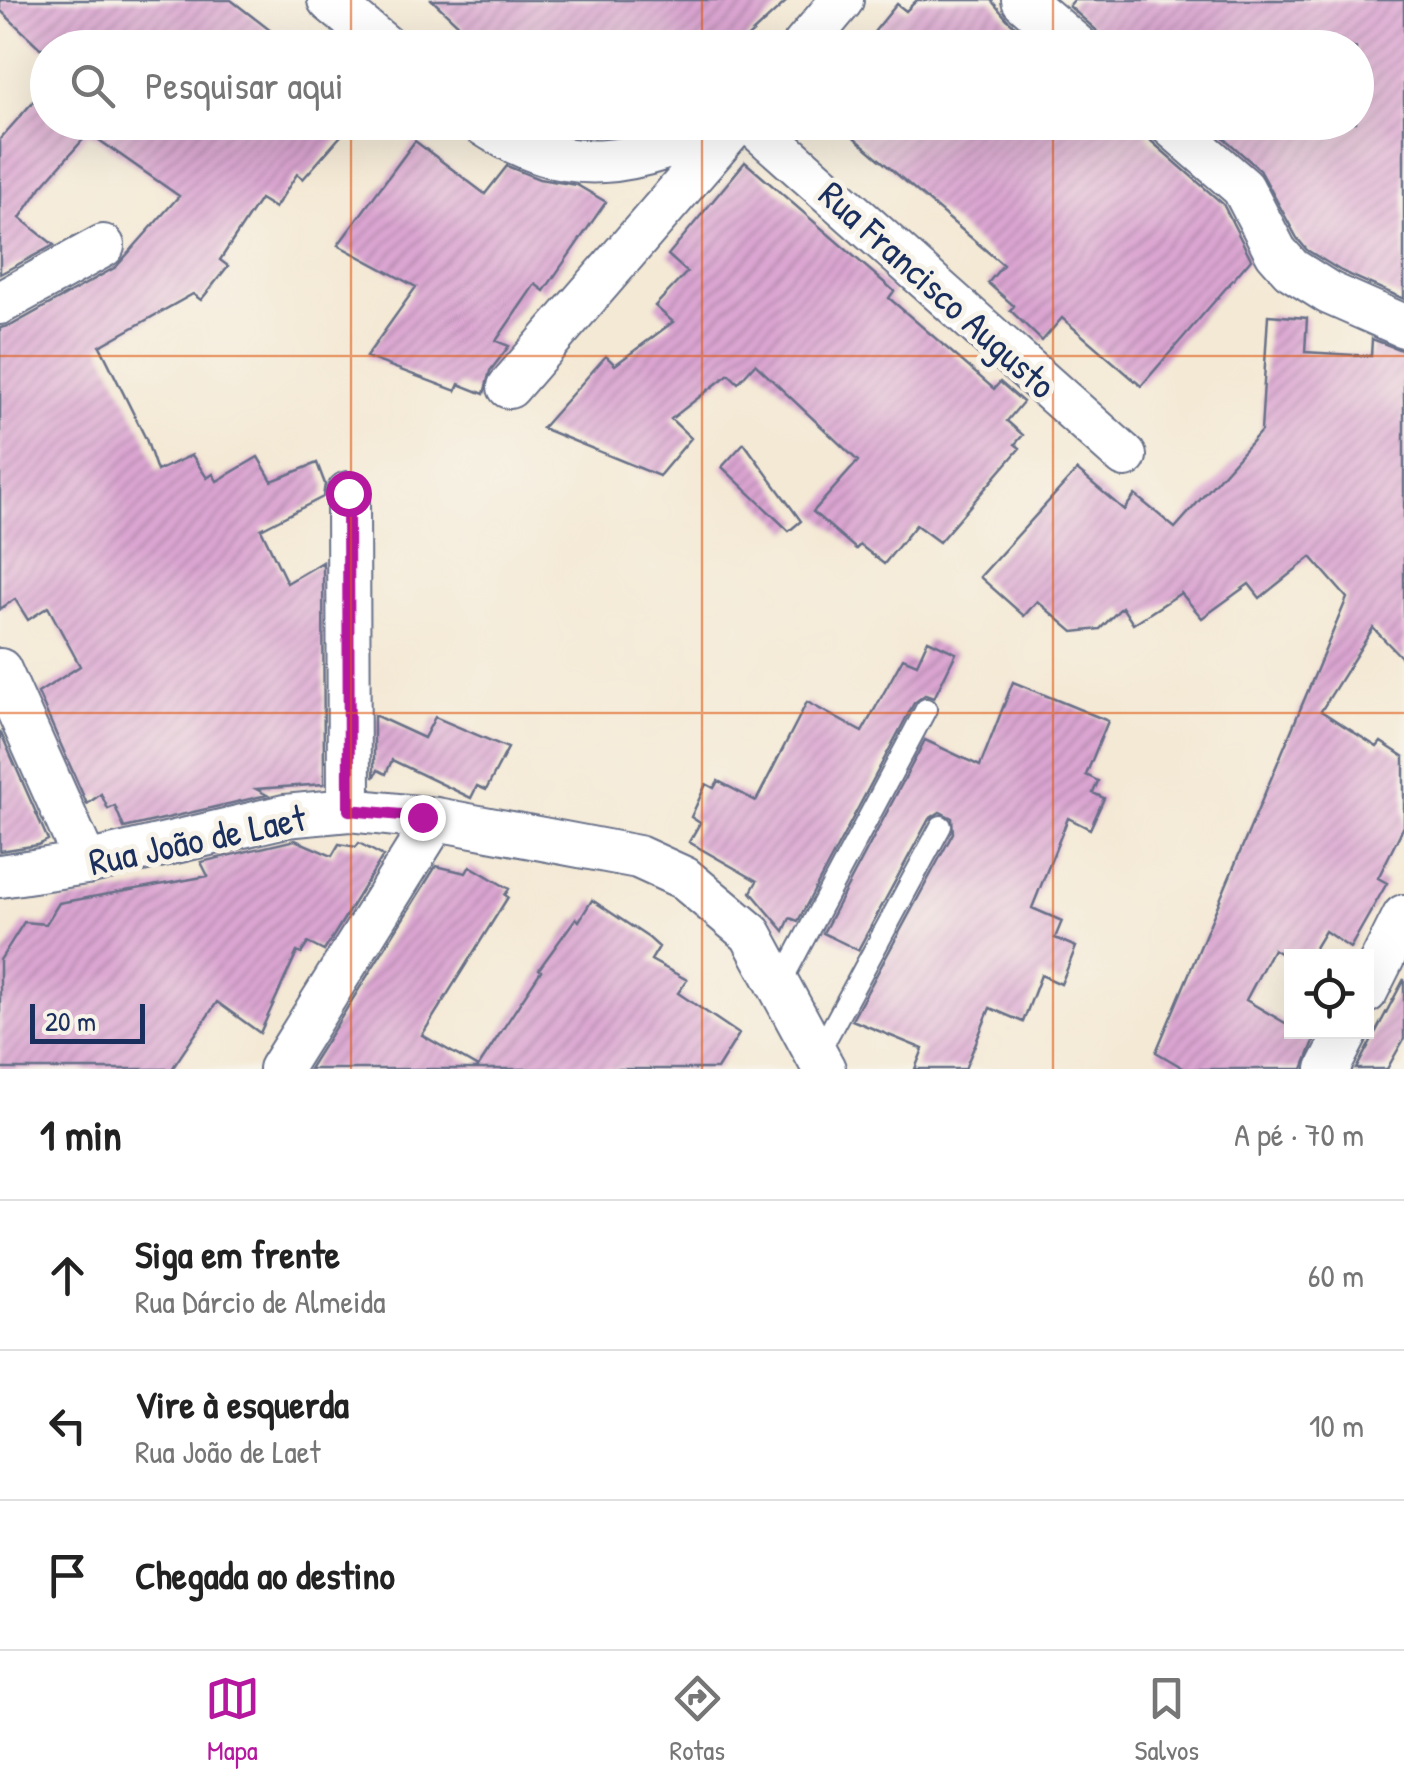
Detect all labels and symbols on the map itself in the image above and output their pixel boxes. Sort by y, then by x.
street label: Rua Francisco Augusto [808,168,1068,410]
route start [326,471,372,517]
street label: Rua João de Laet [84,790,311,887]
route end [400,795,446,841]
scale bar [30,999,145,1044]

